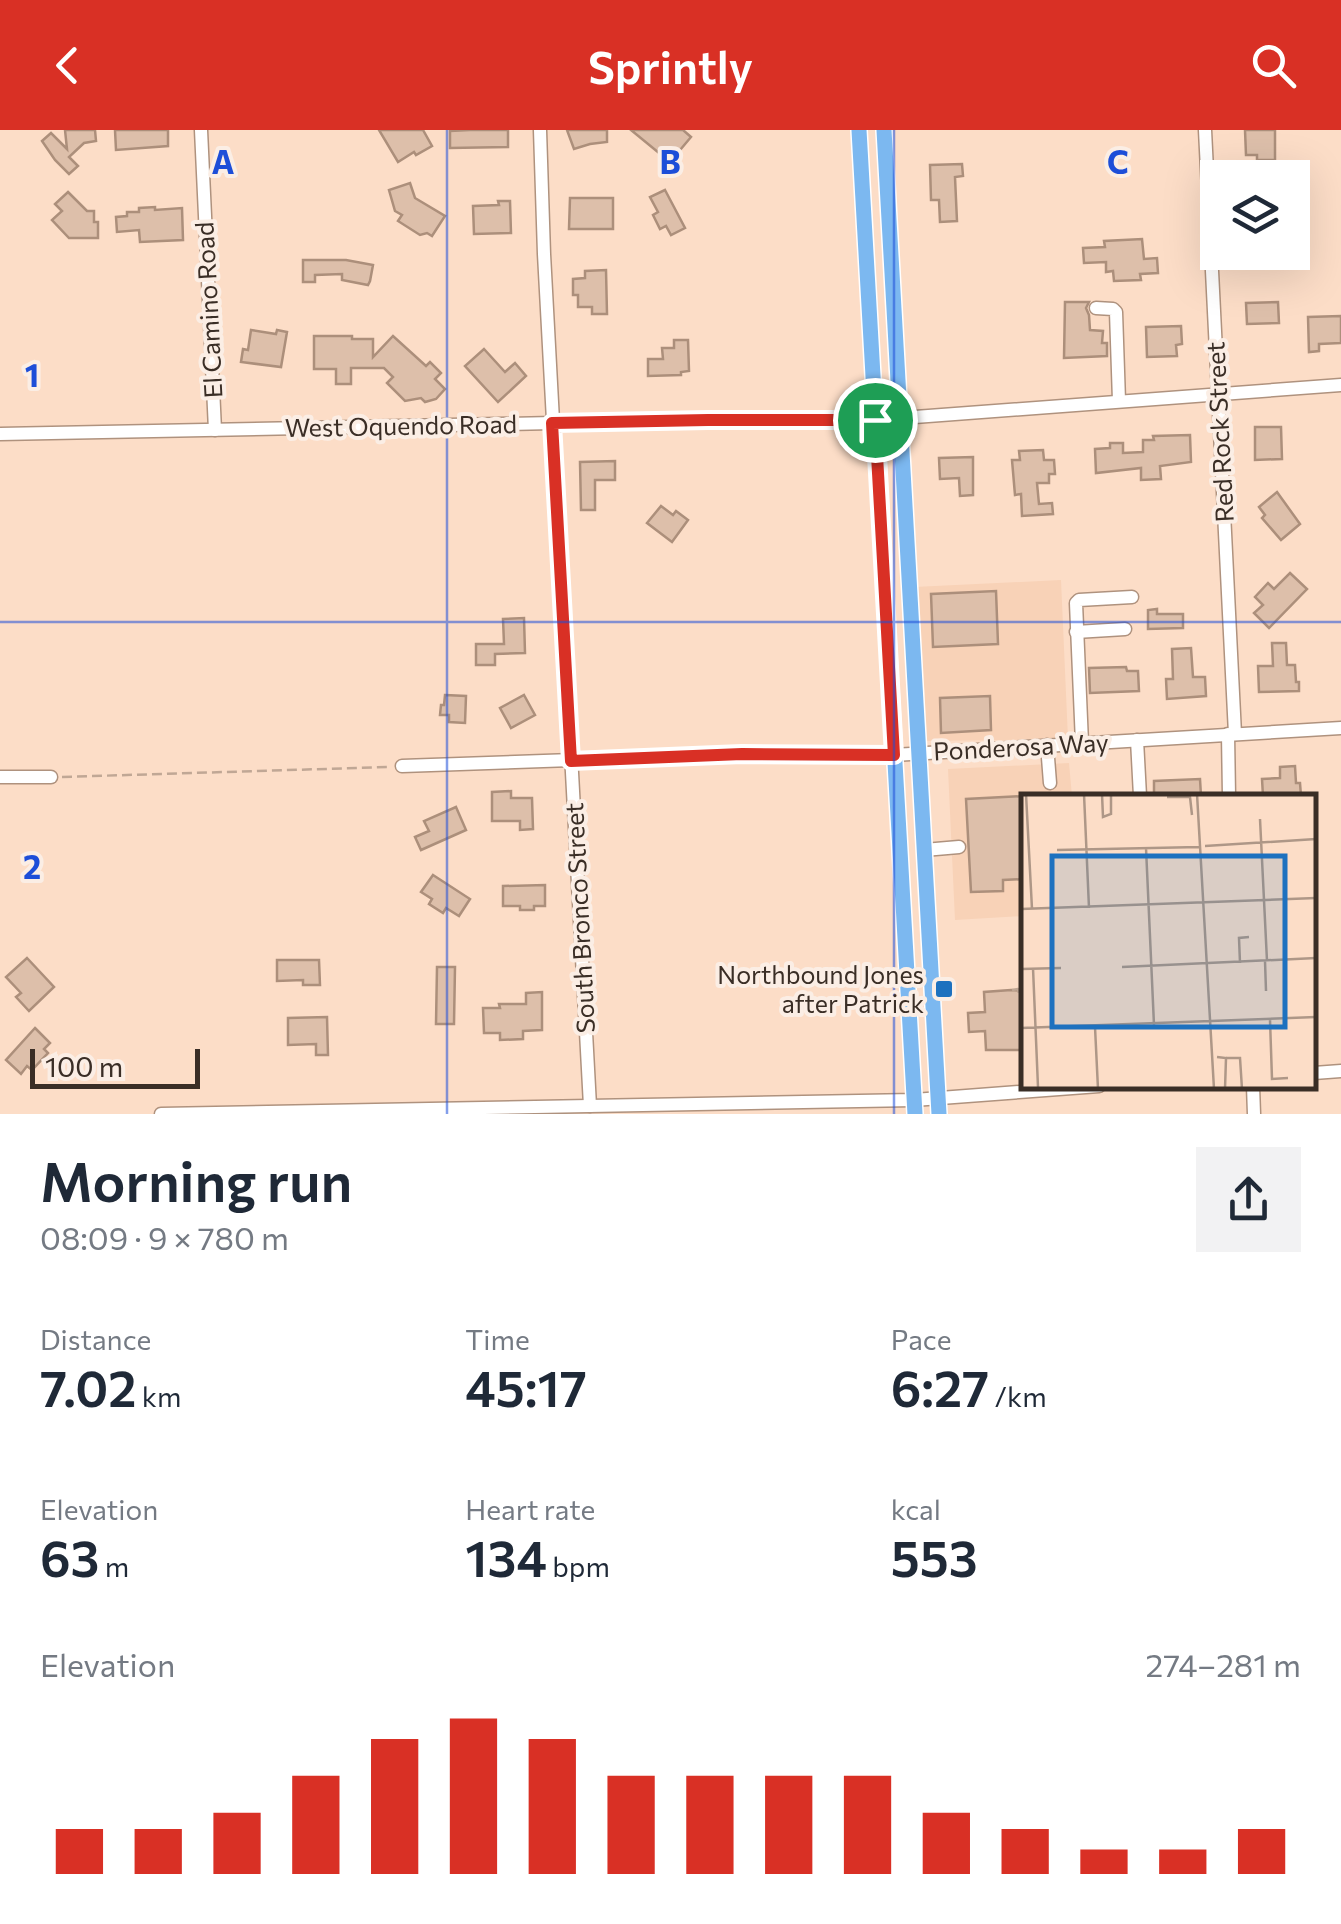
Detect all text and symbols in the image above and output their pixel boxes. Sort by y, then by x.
icon: back [40,38,95,93]
text: Sprintly [588,38,753,93]
icon: search [1246,38,1301,93]
text: A [212,141,235,181]
text: B [659,141,681,181]
text: C [1107,141,1129,181]
map controls [1200,160,1310,270]
button: layers [1200,160,1310,270]
street label: El Camino Road [188,221,228,399]
street label: Red Rock Street [1199,341,1239,523]
text: 1 [25,354,39,394]
pin [833,378,918,463]
icon: arrive [848,393,903,448]
street label: West Oquendo Road [285,408,517,442]
street label: Ponderosa Way [933,726,1109,766]
inset map [1021,794,1316,1089]
street label: South Bronco Street [558,802,600,1034]
text: 2 [23,846,41,886]
place label: Northbound Jones after Patrick [717,959,924,1018]
marker: Northbound Jones after Patrick [933,978,955,1000]
scale bar [30,1044,200,1088]
text: 100 m [45,1049,123,1083]
text: Morning run [40,1146,352,1213]
button: share [1196,1147,1301,1252]
text: 08:09 · 9 × 780 m [40,1217,289,1257]
text: Distance [40,1322,151,1356]
text: Time [465,1322,530,1356]
text: Pace [891,1322,952,1356]
text: 7.02 [40,1356,136,1417]
text: 45:17 [465,1356,587,1417]
text: 6:27 [891,1356,989,1417]
text: km [136,1379,181,1413]
text: /km [989,1379,1047,1413]
text: Elevation [40,1492,158,1526]
text: Heart rate [465,1492,595,1526]
text: kcal [891,1492,941,1526]
text: 63 [40,1526,99,1587]
text: 134 [465,1526,547,1587]
text: 553 [891,1526,978,1587]
text: m [99,1549,129,1583]
text: bpm [547,1549,610,1583]
text: Elevation [40,1644,175,1684]
text: 274–281 m [1146,1644,1301,1684]

